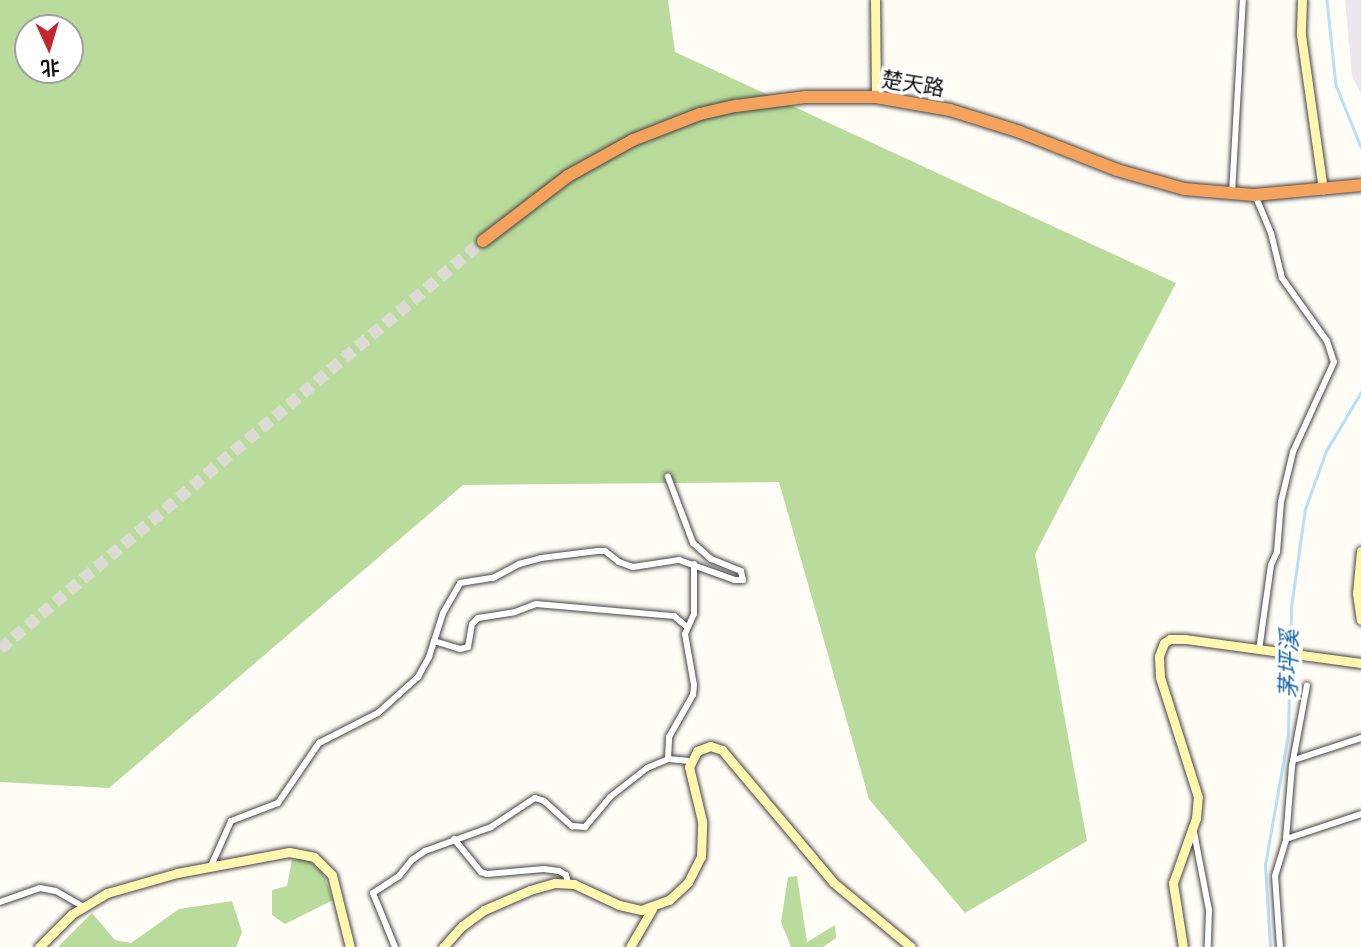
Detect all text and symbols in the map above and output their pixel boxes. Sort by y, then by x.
north arrow [14,14,84,84]
text: 北 [40,55,61,81]
street label: 楚天路 [880,67,946,101]
water label: 茅坪溪 [1275,629,1303,699]

